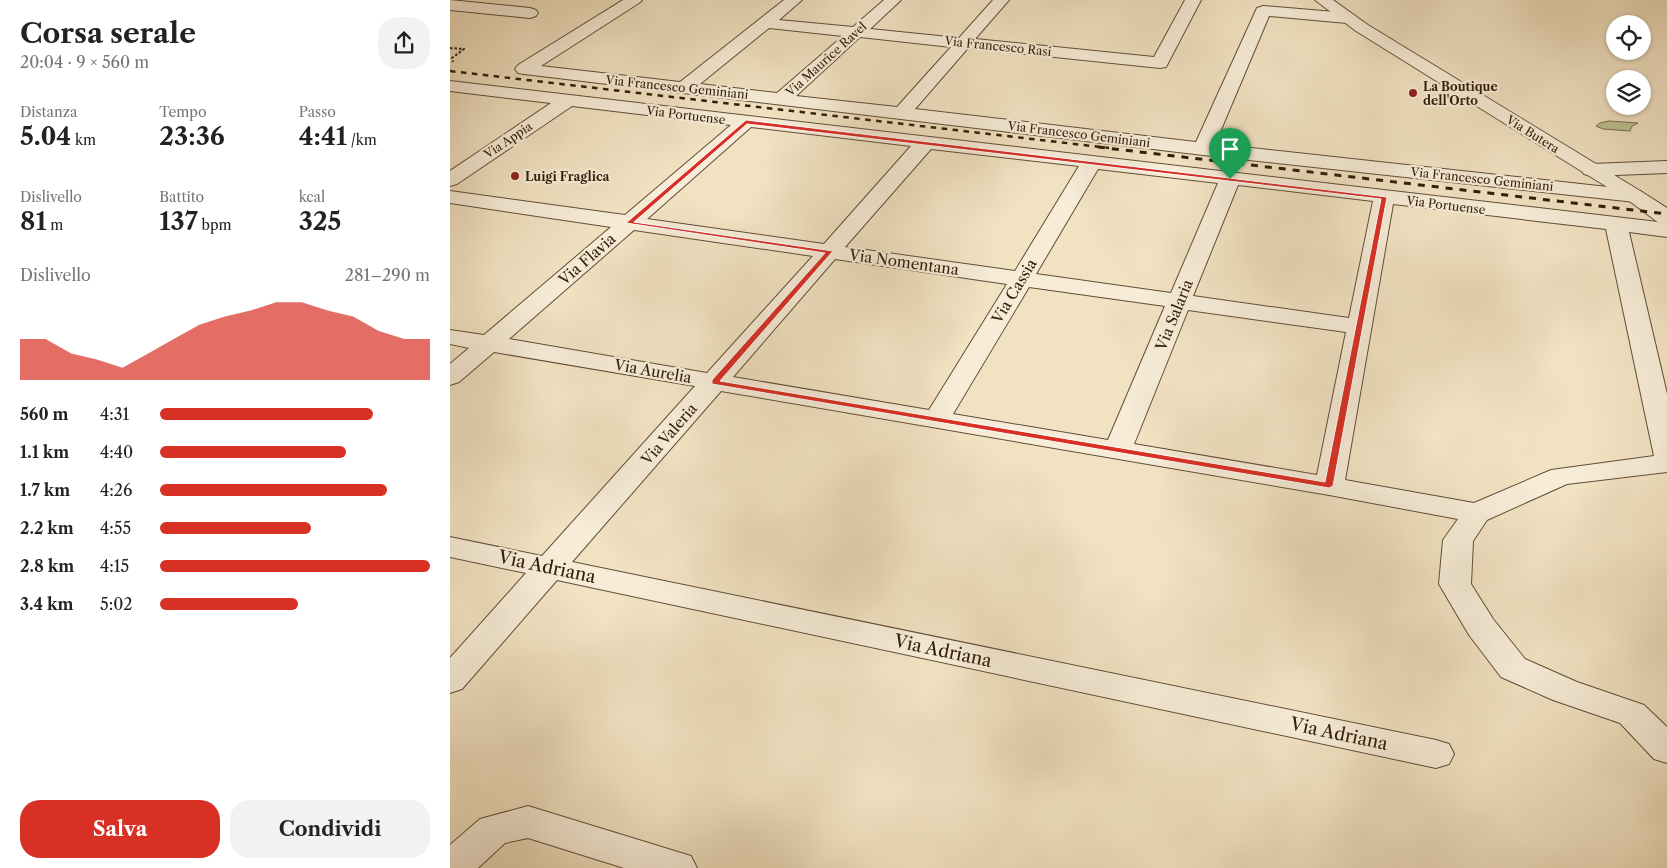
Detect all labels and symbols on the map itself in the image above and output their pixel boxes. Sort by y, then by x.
street label: Via Maurice Ravel [782,18,870,100]
street label: Via Francesco Rasi [943,33,1053,59]
street label: Via Francesco Geminiani [604,72,749,102]
place label: La Boutique dell'Orto [1423,79,1498,108]
marker: La Boutique dell'Orto [1407,87,1419,99]
street label: Via Portuense [645,103,727,127]
street label: Via Butera [1503,111,1563,157]
street label: Via Appia [480,118,535,162]
street label: Via Francesco Geminiani [1006,118,1151,150]
pin [1209,128,1251,179]
street label: Via Francesco Geminiani [1409,164,1554,194]
place label: Luigi Fraglica [525,169,611,184]
marker: Luigi Fraglica [509,170,521,182]
street label: Via Portuense [1405,193,1487,217]
street label: Via Flavia [554,229,619,290]
street label: Via Nomentana [847,245,960,279]
street label: Via Cassia [987,255,1041,328]
street label: Via Salaria [1151,277,1197,354]
street label: Via Aurelia [612,355,693,387]
street label: Via Valeria [636,399,701,470]
street label: Via Adriana [495,546,598,588]
street label: Via Adriana [891,630,994,672]
street label: Via Adriana [1287,713,1390,755]

